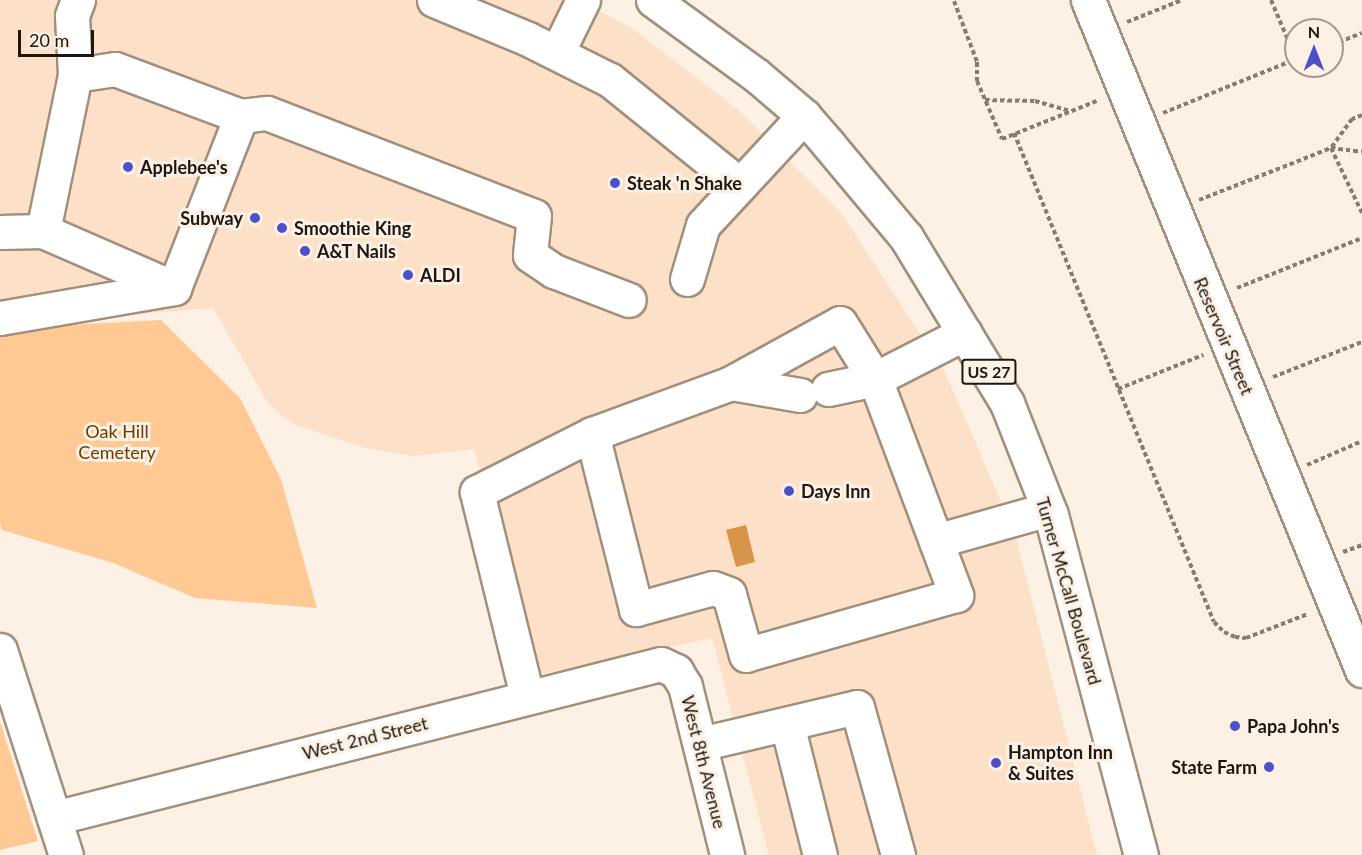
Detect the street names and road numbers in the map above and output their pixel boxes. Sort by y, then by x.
street label: Reservoir Street [1189,274,1259,398]
road number: US 27 [960,359,1018,385]
street label: Turner McCall Boulevard [1032,495,1106,687]
street label: West 8th Avenue [677,693,731,831]
street label: West 2nd Street [300,712,430,764]

